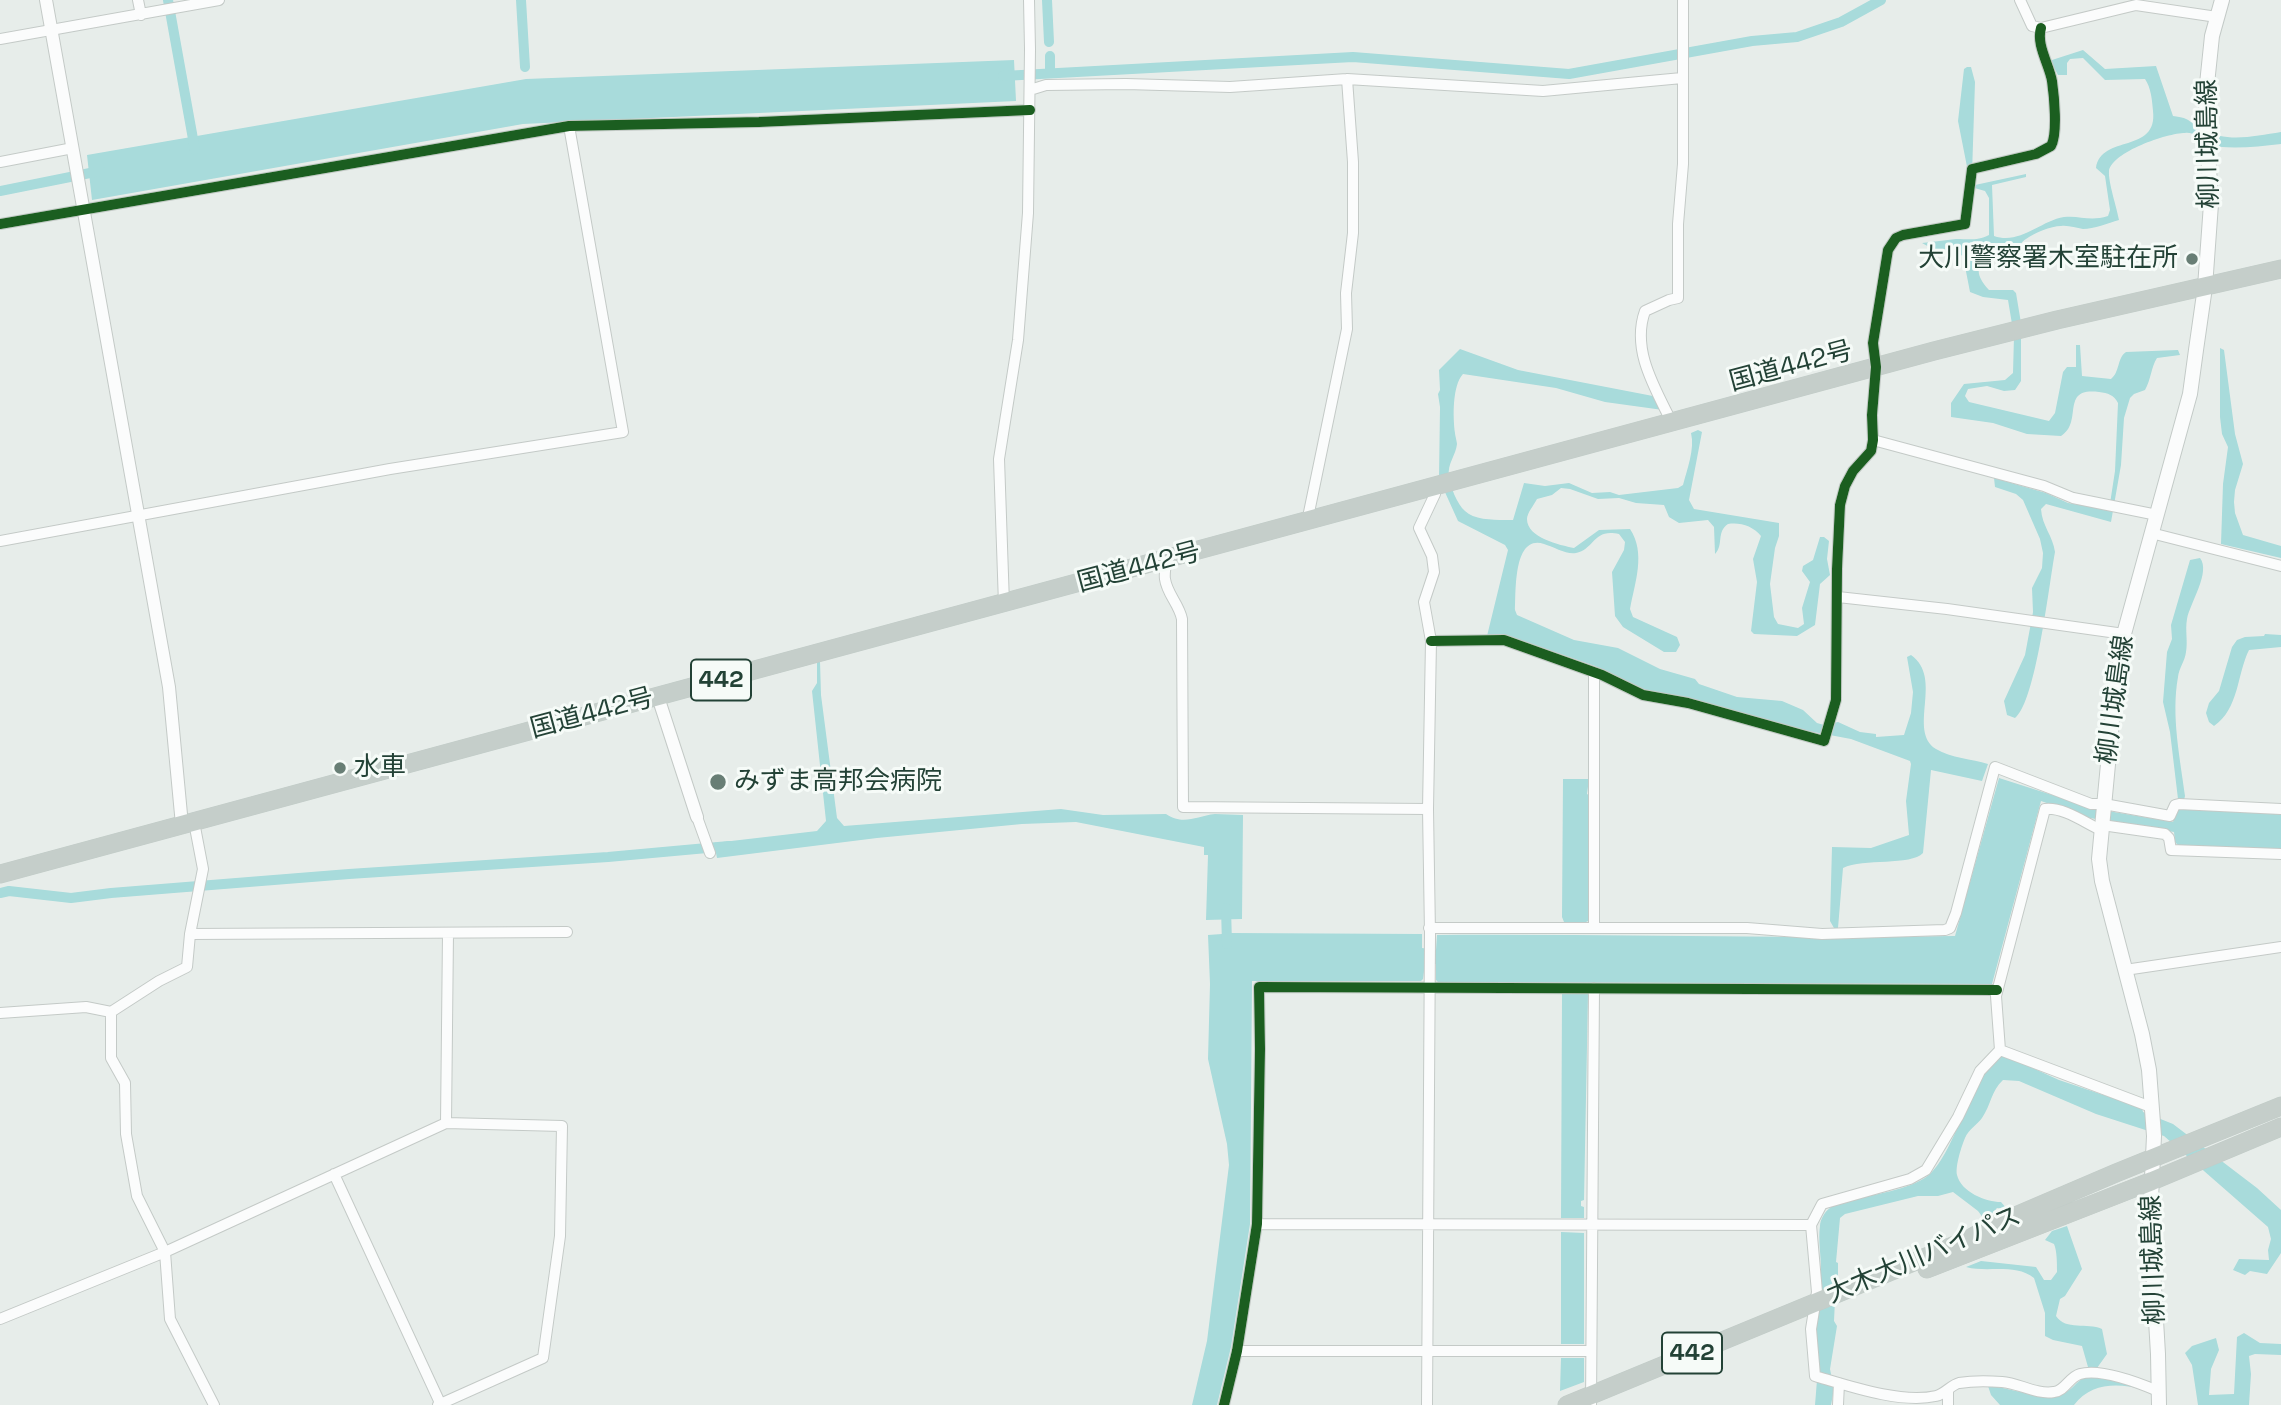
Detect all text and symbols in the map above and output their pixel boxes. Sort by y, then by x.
street label: 柳川城島線 [2192,79,2226,209]
place label: 大川警察署木室駐在所 [1918,243,2178,275]
marker: 大川警察署木室駐在所 [2184,251,2200,267]
street label: 国道442号 [1726,336,1856,398]
street label: 国道442号 [1074,537,1204,599]
street label: 柳川城島線 [2092,633,2140,767]
road number: 442 [691,660,751,700]
street label: 国道442号 [527,683,657,745]
place label: 水車 [354,752,406,784]
marker: 水車 [332,760,348,776]
place label: みずま高邦会病院 [734,766,942,798]
marker: みずま高邦会病院 [708,772,728,792]
street label: 柳川城島線 [2136,1194,2172,1326]
street label: 大木大川バイパス [1822,1201,2026,1311]
road number: 442 [1662,1332,1722,1373]

